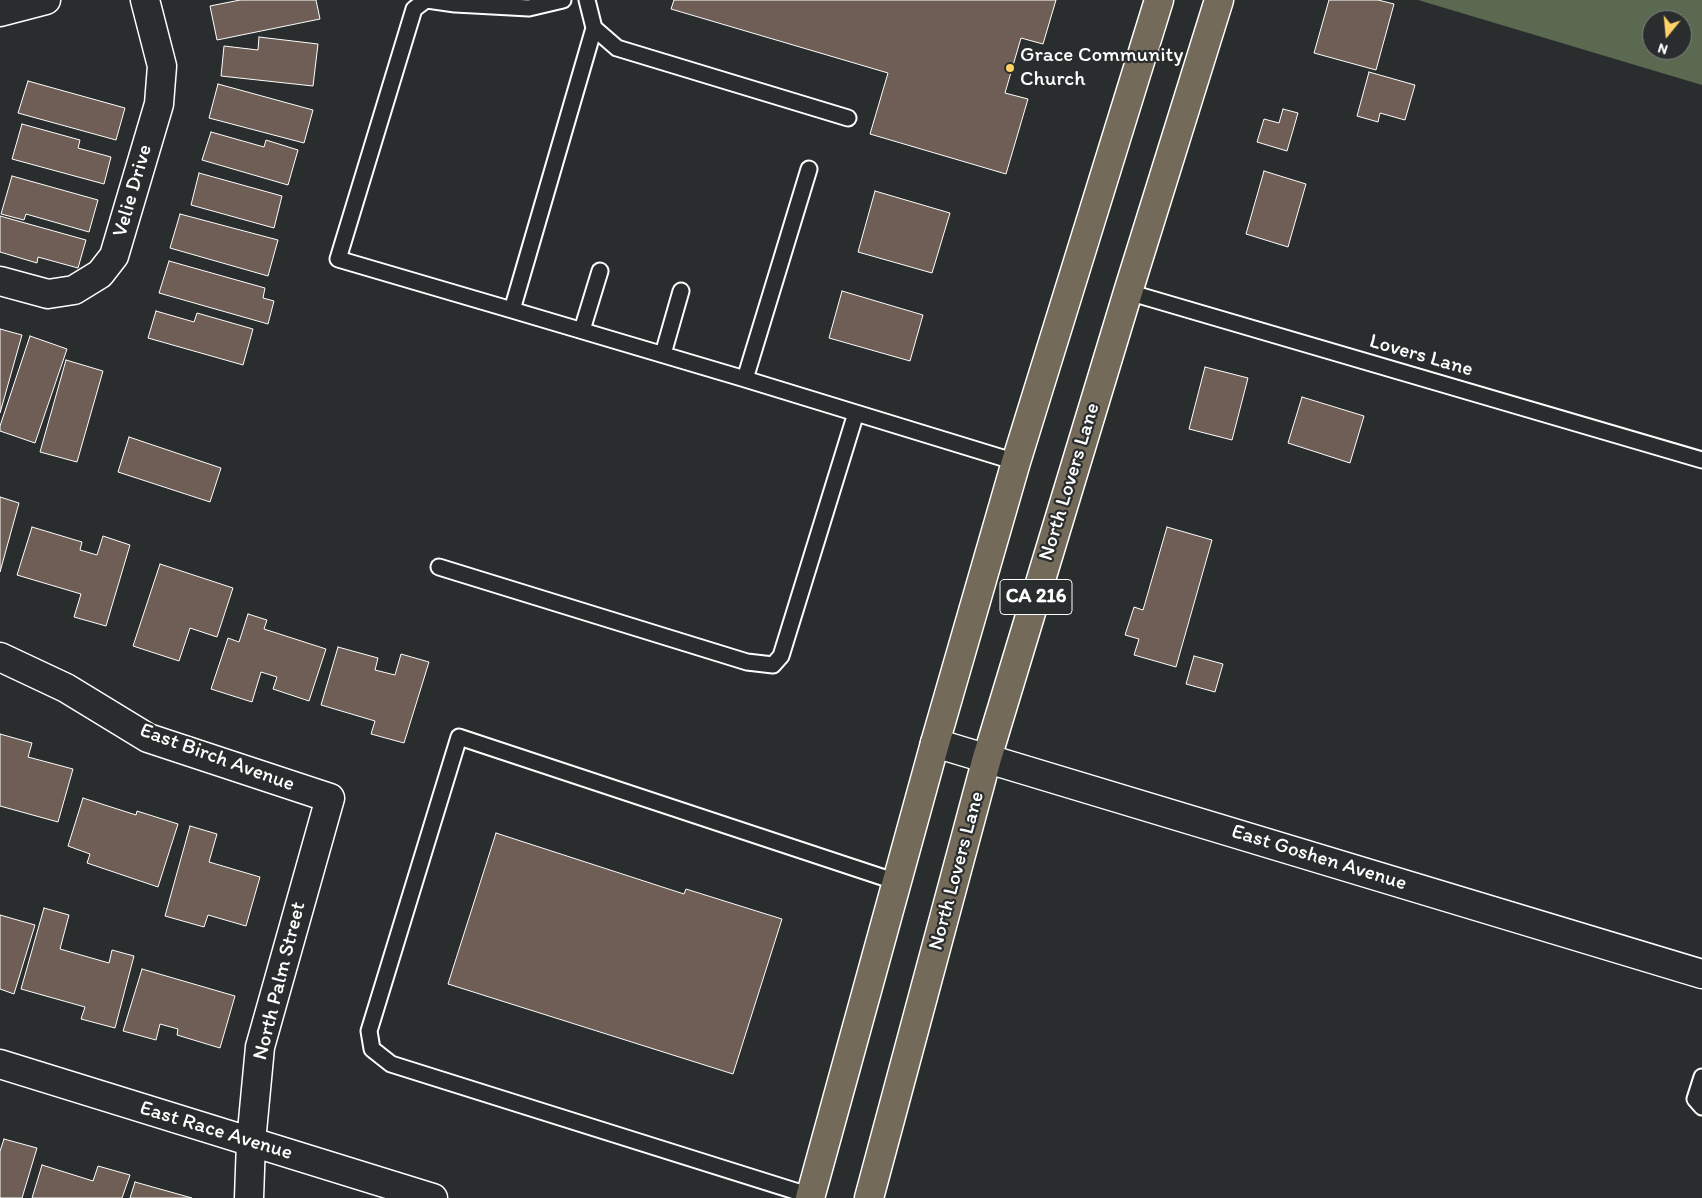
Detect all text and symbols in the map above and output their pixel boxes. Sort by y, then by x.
north arrow [1642,10,1692,60]
text: N [1656,39,1670,58]
place label: Grace Community Church [1020,43,1183,93]
marker: Grace Community Church [1004,62,1016,74]
street label: Velie Drive [108,142,158,240]
street label: Lovers Lane [1366,329,1476,383]
street label: North Lovers Lane [1034,400,1106,564]
road number: CA 216 [1000,580,1072,614]
street label: East Birch Avenue [136,718,298,798]
street label: North Lovers Lane [924,789,990,953]
street label: East Goshen Avenue [1228,819,1410,897]
street label: North Palm Street [248,899,312,1063]
street label: East Race Avenue [137,1096,295,1166]

